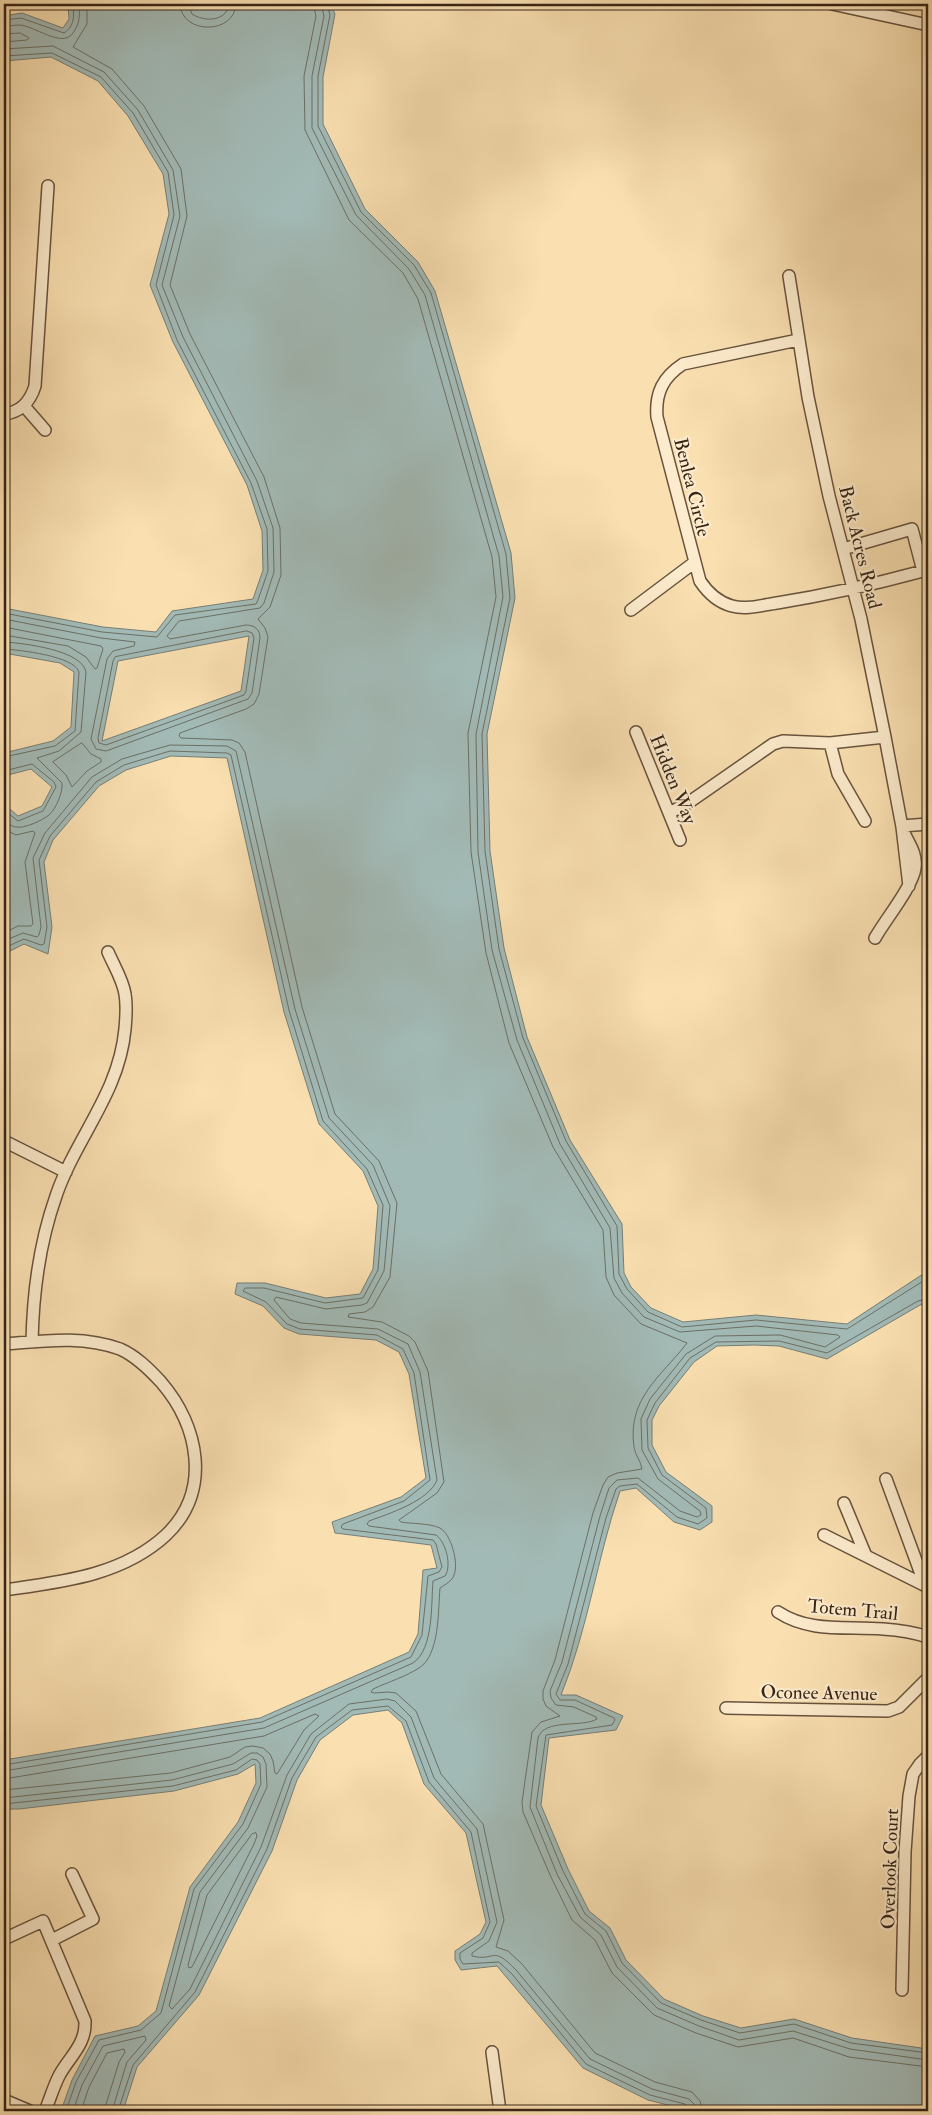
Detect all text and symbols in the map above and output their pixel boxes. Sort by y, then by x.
street label: Benlea Circle [668,435,716,539]
street label: Back Acres Road [833,483,887,612]
street label: Hidden Way [644,731,702,828]
street label: Totem Trail [807,1594,899,1626]
street label: Oconee Avenue [760,1680,878,1706]
street label: Overlook Court [876,1808,904,1930]

